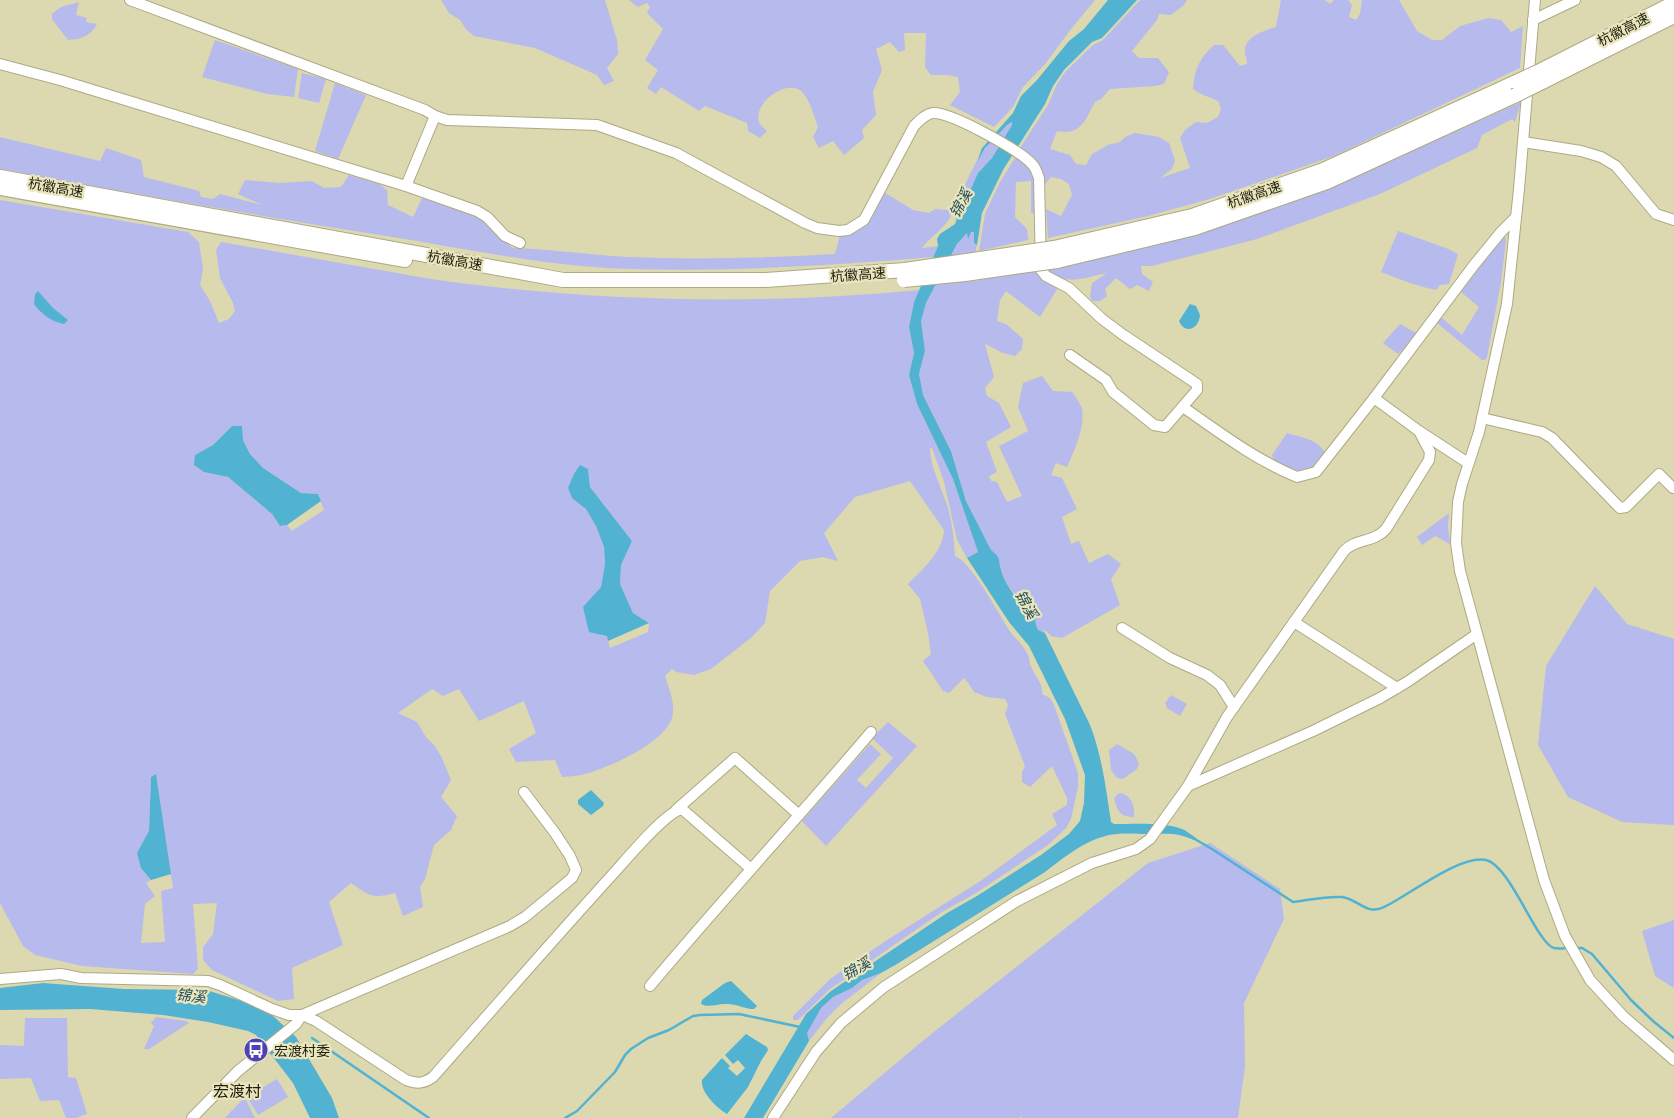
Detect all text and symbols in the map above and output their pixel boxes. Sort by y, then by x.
street label: 杭徽高速 [1594,9,1652,49]
street label: 杭徽高速 [27,174,85,200]
street label: 杭徽高速 [1225,177,1283,211]
water label: 锦溪 [945,184,976,220]
street label: 杭徽高速 [426,247,484,273]
street label: 杭徽高速 [829,264,887,284]
water label: 锦溪 [1012,587,1043,623]
water label: 锦溪 [839,952,875,983]
water label: 锦溪 [175,984,209,1006]
bus stop icon: 宏渡村委 [243,1037,269,1063]
place label: 宏渡村委 [274,1042,330,1059]
district label: 宏渡村 [213,1081,261,1100]

